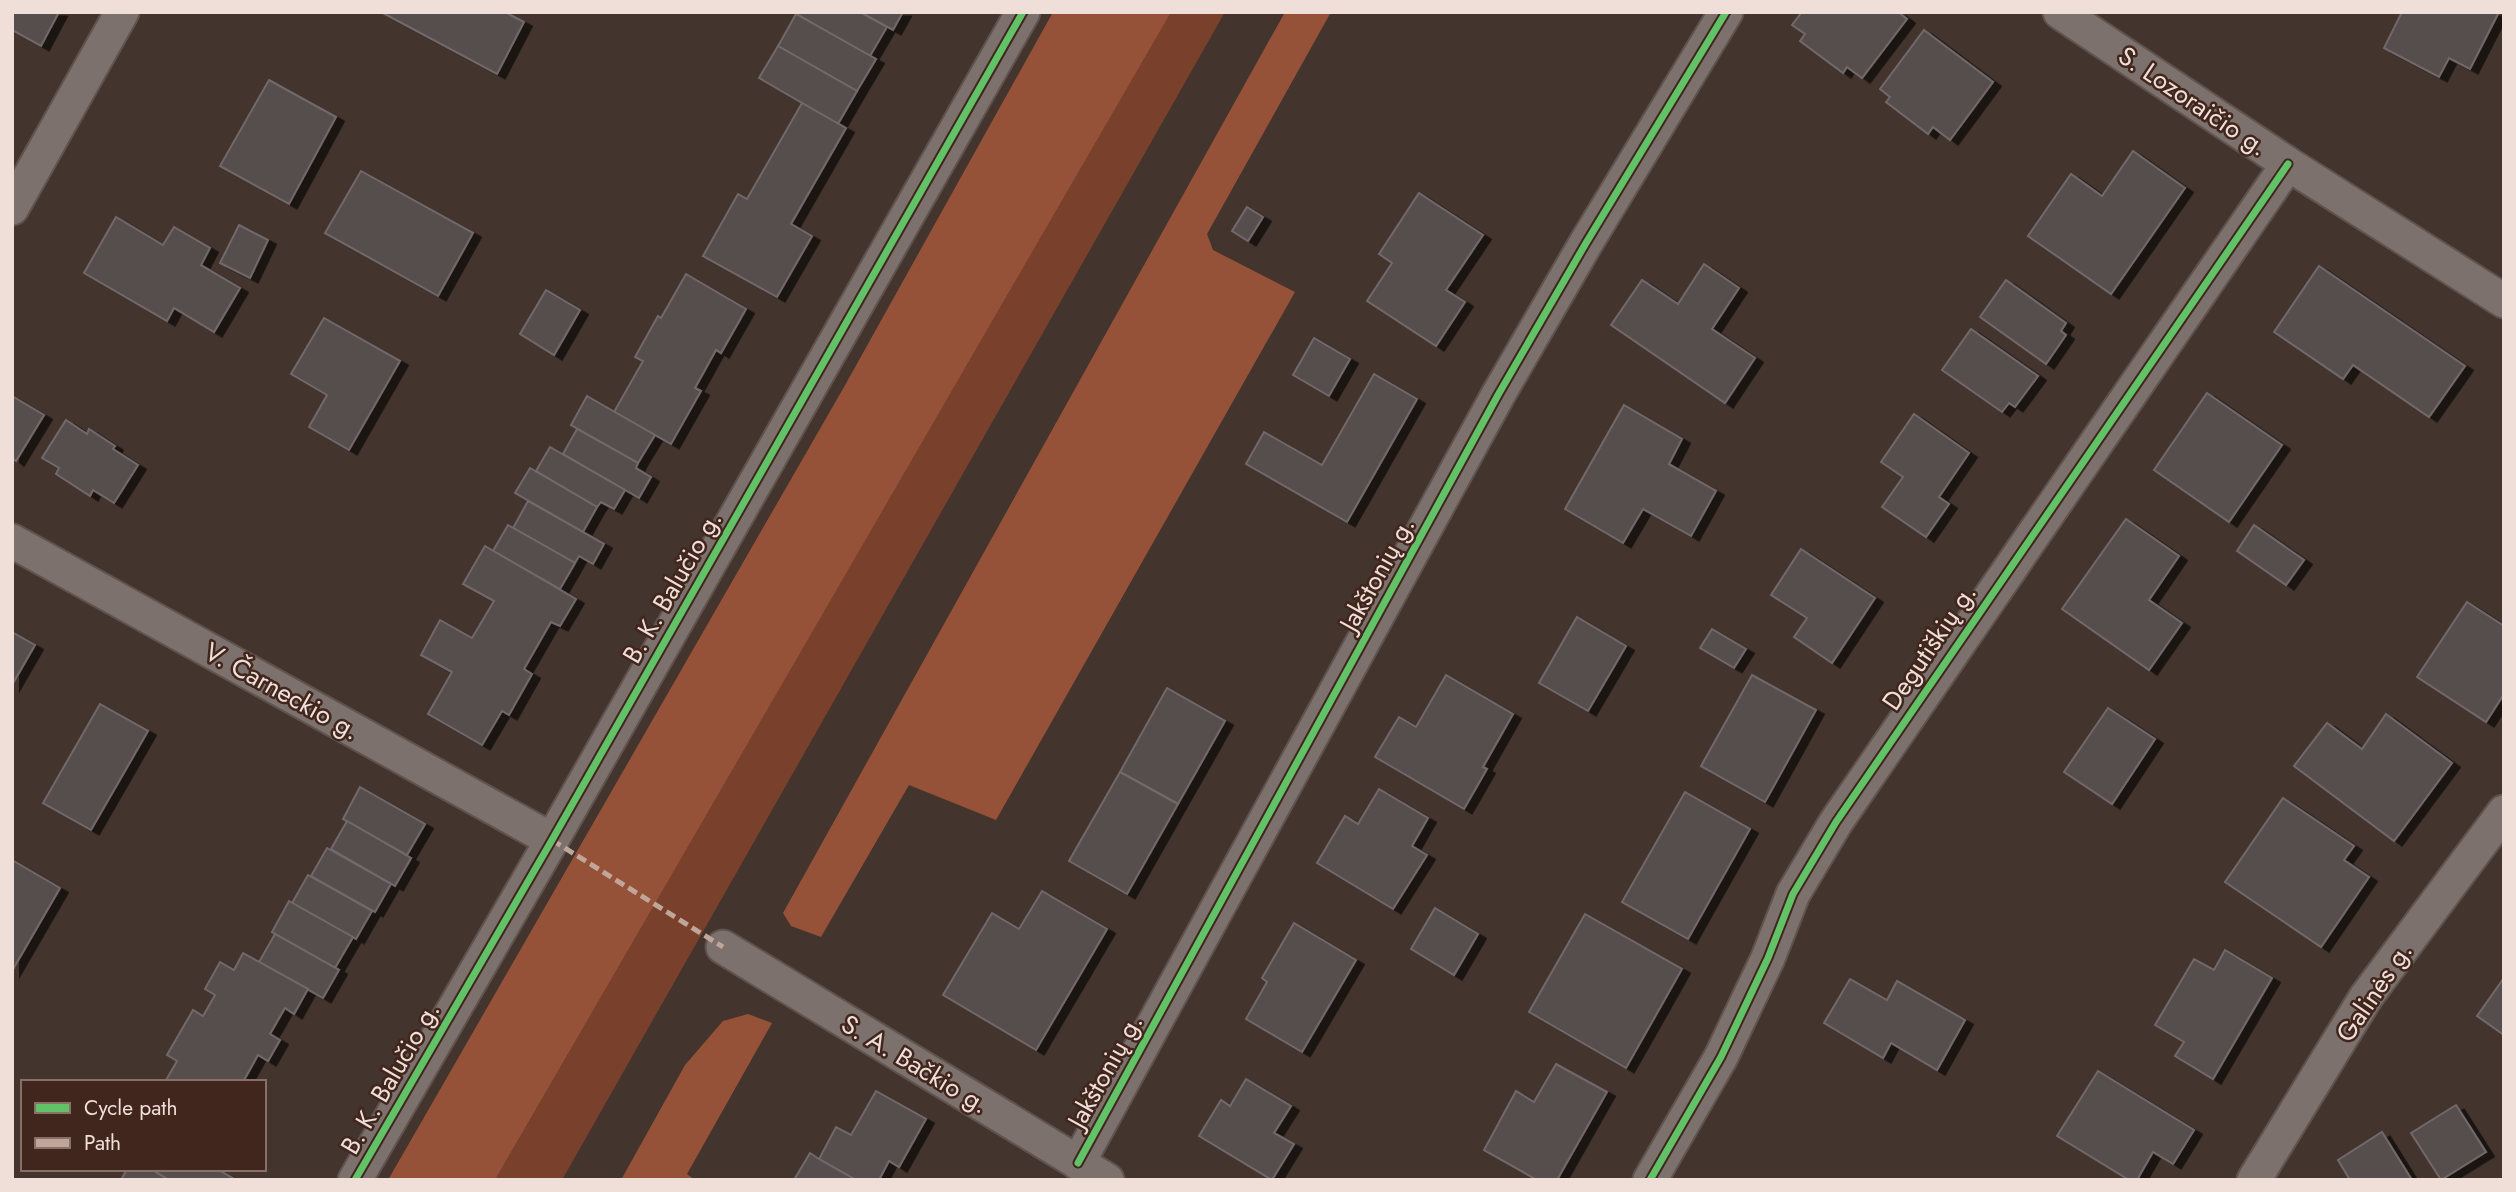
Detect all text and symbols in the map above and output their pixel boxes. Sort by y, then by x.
street label: S. Lozoraičio g. [2111,37,2275,165]
street label: B. K. Balučio g. [613,504,731,670]
street label: Jakštonių g. [1328,510,1424,641]
street label: Degutiškių g. [1873,576,1985,718]
street label: V. Čarneckio g. [198,633,366,749]
street label: Galinės g. [2327,934,2421,1050]
street label: B. K. Balučio g. [331,995,449,1161]
street label: S. A. Bačkio g. [834,1005,996,1123]
street label: Jakštonių g. [1056,1007,1152,1138]
legend [21,1080,266,1171]
text: Cycle path [84,1093,177,1123]
text: Path [84,1128,121,1158]

